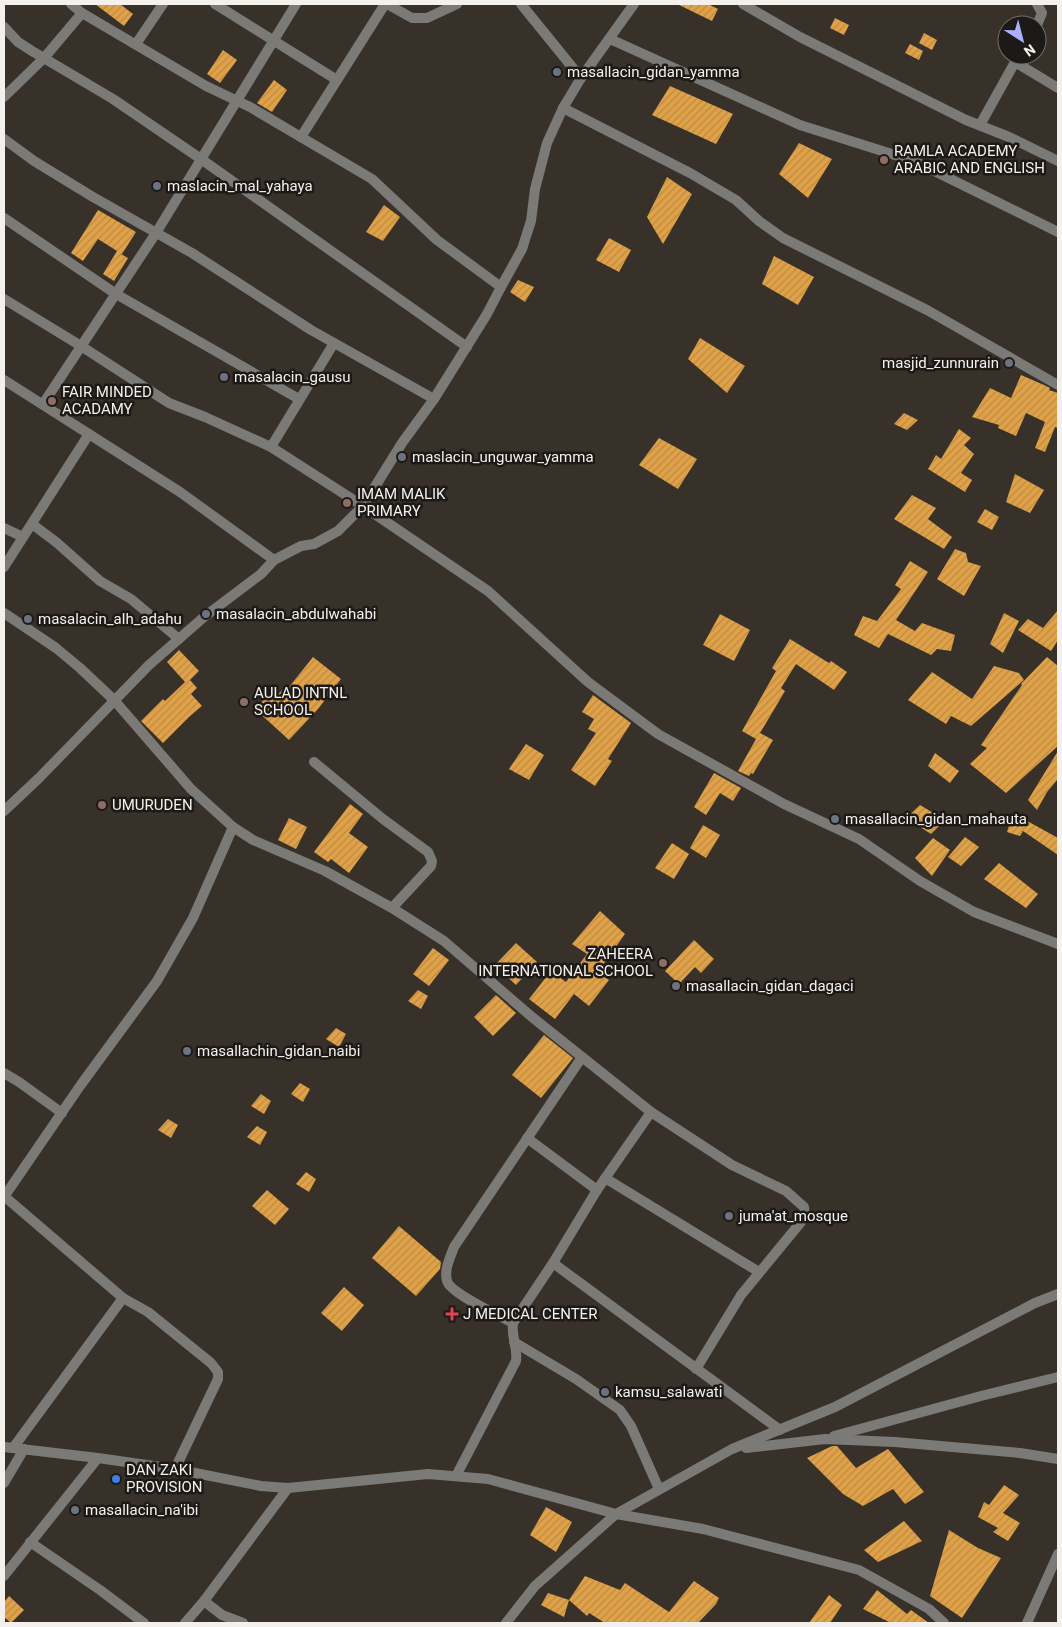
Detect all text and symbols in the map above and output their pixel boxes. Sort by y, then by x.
north arrow [997,15,1047,65]
text: N [1021,41,1038,60]
place label: masallacin_gidan_yamma [567,63,740,81]
marker: masallacin_gidan_yamma [551,66,563,78]
place label: RAMLA ACADEMY ARABIC AND ENGLISH [894,142,1045,177]
marker: RAMLA ACADEMY ARABIC AND ENGLISH [878,154,890,166]
place label: maslacin_mal_yahaya [167,177,313,195]
marker: maslacin_mal_yahaya [151,180,163,192]
place label: masjid_zunnurain [882,354,999,372]
marker: masjid_zunnurain [1003,357,1015,369]
place label: masalacin_gausu [234,368,350,386]
marker: masalacin_gausu [218,371,230,383]
place label: FAIR MINDED ACADAMY [62,383,152,418]
marker: FAIR MINDED ACADAMY [46,395,58,407]
place label: maslacin_unguwar_yamma [412,448,594,466]
marker: maslacin_unguwar_yamma [396,451,408,463]
place label: IMAM MALIK PRIMARY [357,485,446,520]
marker: IMAM MALIK PRIMARY [341,497,353,509]
place label: masalacin_abdulwahabi [216,605,376,623]
marker: masalacin_abdulwahabi [200,608,212,620]
place label: masalacin_alh_adahu [38,610,182,628]
marker: masalacin_alh_adahu [22,613,34,625]
place label: AULAD INTNL SCHOOL [254,684,347,719]
marker: AULAD INTNL SCHOOL [238,696,250,708]
place label: UMURUDEN [112,796,193,814]
marker: UMURUDEN [96,799,108,811]
place label: masallacin_gidan_mahauta [845,810,1027,828]
marker: masallacin_gidan_mahauta [829,813,841,825]
place label: ZAHEERA INTERNATIONAL SCHOOL [478,945,653,980]
marker: ZAHEERA INTERNATIONAL SCHOOL [657,957,669,969]
place label: masallacin_gidan_dagaci [686,977,854,995]
marker: masallacin_gidan_dagaci [670,980,682,992]
place label: masallachin_gidan_naibi [197,1042,360,1060]
marker: masallachin_gidan_naibi [181,1045,193,1057]
place label: juma'at_mosque [738,1207,848,1225]
marker: juma'at_mosque [723,1210,735,1222]
place label: J MEDICAL CENTER [463,1305,597,1323]
marker: J MEDICAL CENTER [445,1307,459,1321]
place label: kamsu_salawati [615,1383,722,1401]
marker: kamsu_salawati [599,1386,611,1398]
place label: DAN ZAKI PROVISION [126,1461,203,1496]
marker: DAN ZAKI PROVISION [110,1473,122,1485]
place label: masallacin_na'ibi [85,1501,199,1519]
marker: masallacin_na'ibi [69,1504,81,1516]

